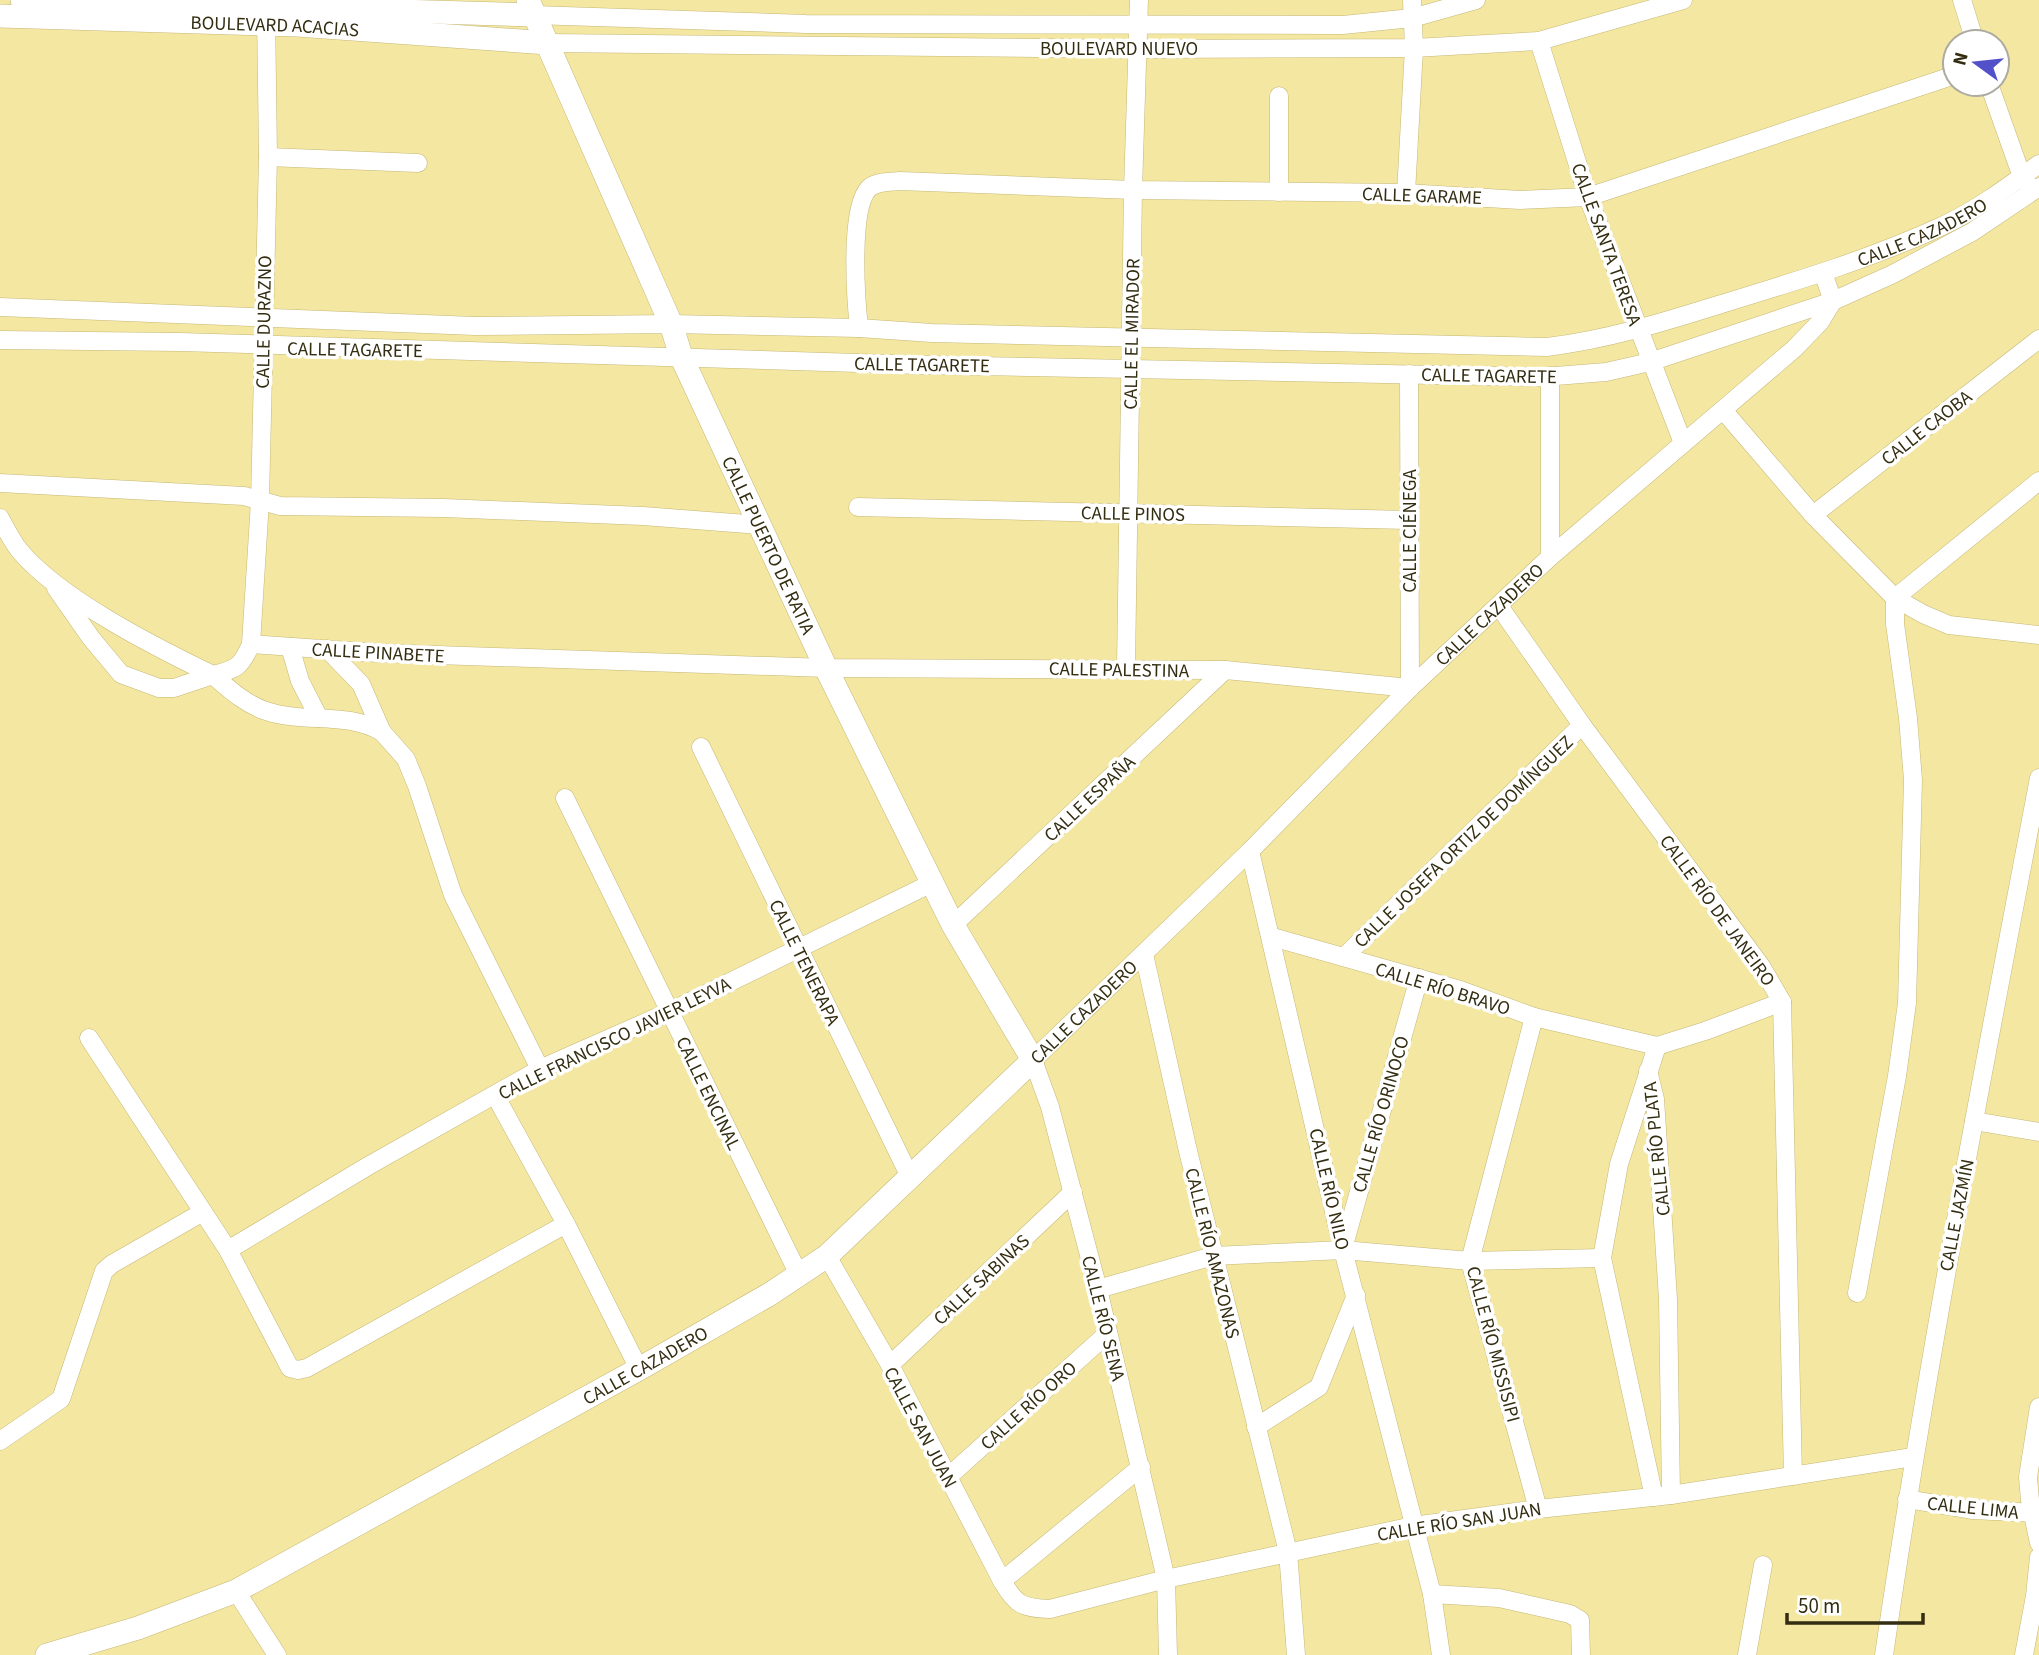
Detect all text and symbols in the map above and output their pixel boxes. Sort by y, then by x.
street label: BOULEVARD ACACIAS [190,10,360,44]
north arrow [1941,28,2011,98]
street label: BOULEVARD NUEVO [1040,36,1198,63]
text: N [1946,49,1976,69]
street label: CALLE SANTA TERESA [1564,159,1648,330]
street label: CALLE GARAME [1361,181,1483,212]
street label: CALLE CAZADERO [1854,192,1993,274]
street label: CALLE DURAZNO [250,255,279,389]
street label: CALLE EL MIRADOR [1118,258,1147,410]
street label: CALLE TAGARETE [287,336,423,365]
street label: CALLE TAGARETE [854,351,990,380]
street label: CALLE TAGARETE [1421,362,1557,391]
street label: CALLE CAOBA [1876,384,1979,472]
street label: CALLE PUERTO DE RATIA [714,452,821,640]
street label: CALLE CIÉNEGA [1397,469,1424,593]
street label: CALLE PINOS [1081,500,1185,529]
street label: CALLE CAZADERO [1430,557,1550,673]
street label: CALLE PINABETE [311,637,445,670]
street label: CALLE PALESTINA [1049,656,1190,685]
street label: CALLE JOSEFA ORTIZ DE DOMÍNGUEZ [1348,730,1580,954]
street label: CALLE ESPAÑA [1038,749,1142,849]
street label: CALLE RÍO DE JANEIRO [1653,830,1781,992]
street label: CALLE TENERAPA [761,895,846,1031]
street label: CALLE CAZADERO [1025,954,1144,1071]
street label: CALLE RÍO BRAVO [1372,956,1513,1023]
street label: CALLE FRANCISCO JAVIER LEYVA [494,971,736,1108]
street label: CALLE ENCINAL [668,1032,747,1155]
street label: CALLE RÍO ORINOCO [1346,1033,1417,1196]
street label: CALLE RÍO PLATA [1637,1080,1678,1217]
street label: CALLE RÍO NILO [1301,1126,1356,1253]
street label: CALLE JAZMÍN [1933,1157,1982,1274]
street label: CALLE RÍO AMAZONAS [1177,1165,1246,1342]
street label: CALLE SABINAS [928,1228,1036,1332]
street label: CALLE RÍO SENA [1074,1253,1131,1385]
street label: CALLE RÍO MISSISIPI [1459,1263,1526,1425]
street label: CALLE CAZADERO [578,1320,714,1412]
street label: CALLE RÍO ORO [975,1355,1083,1457]
street label: CALLE SAN JUAN [876,1362,963,1493]
street label: CALLE LIMA [1926,1490,2021,1527]
street label: CALLE RÍO SAN JUAN [1375,1496,1543,1549]
scale bar [1787,1582,1924,1626]
text: 50 m [1798,1591,1840,1621]

